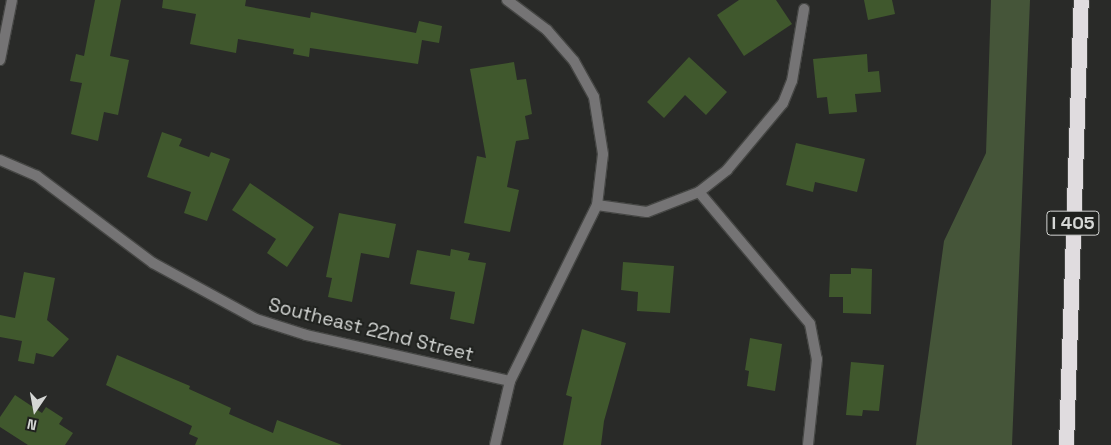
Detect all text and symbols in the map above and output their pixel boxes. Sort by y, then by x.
road number: I 405 [1046,208,1100,238]
street label: Southeast 22nd Street [266,293,476,367]
north arrow [10,385,60,435]
text: N [25,415,38,434]

